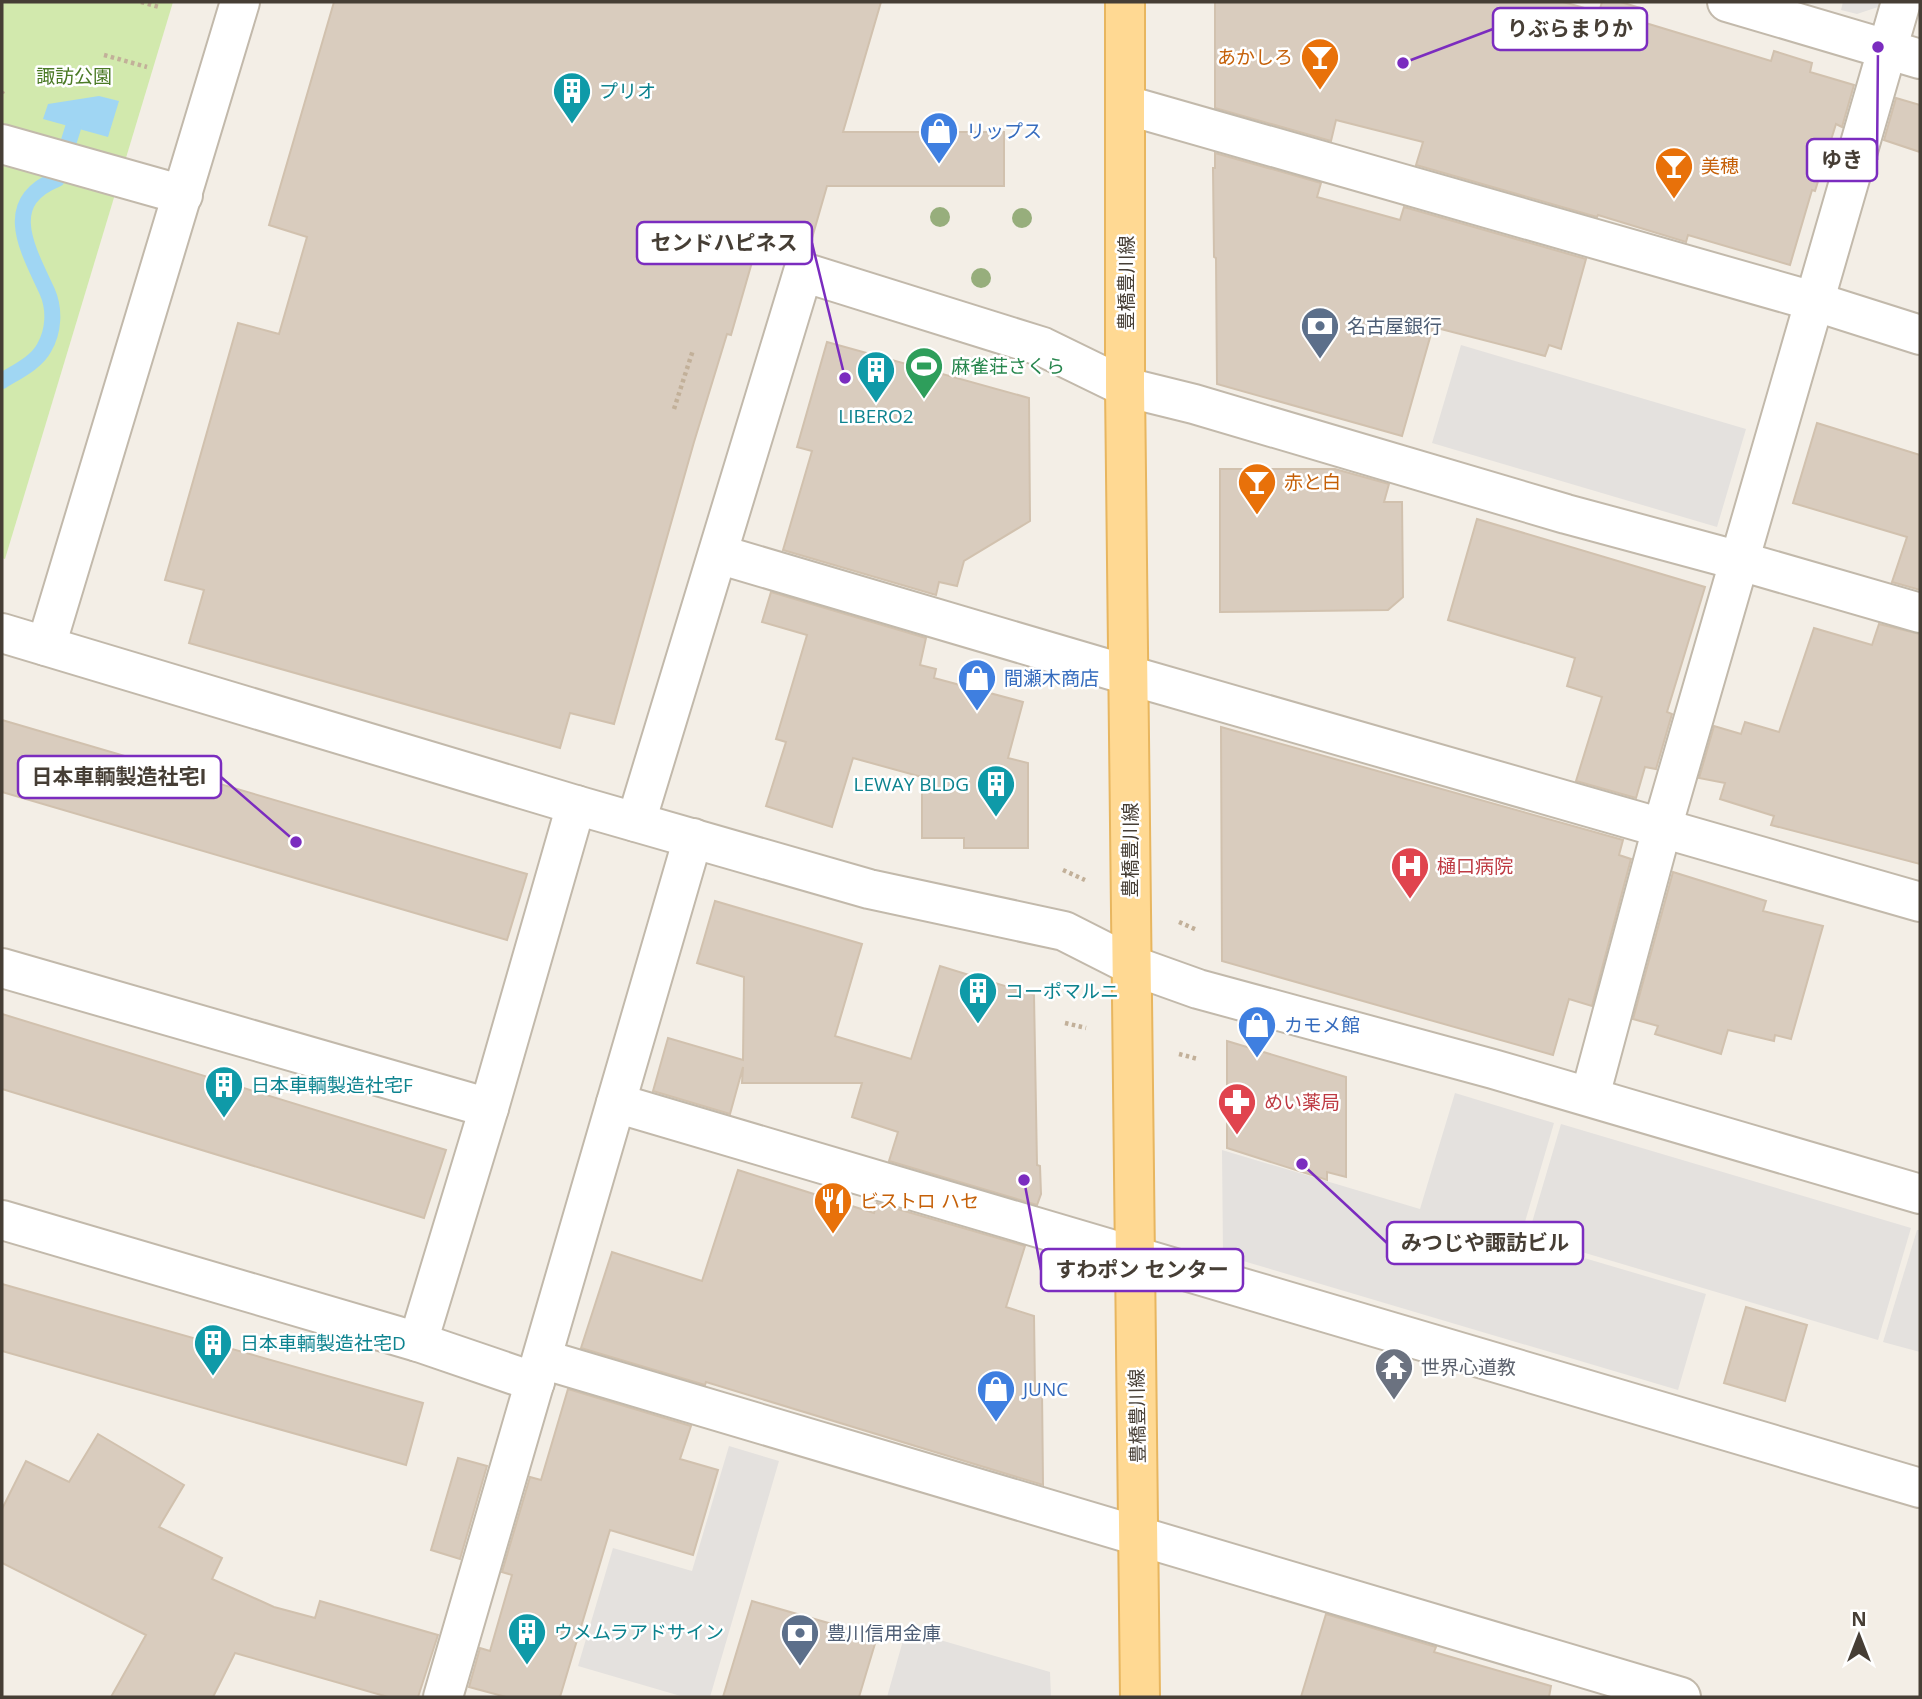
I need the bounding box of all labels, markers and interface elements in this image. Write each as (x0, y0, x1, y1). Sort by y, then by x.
callout: りぶらまりか (1493, 8, 1647, 50)
text: りぶらまりか (1507, 14, 1633, 42)
bar icon: あかしろ (1299, 36, 1341, 91)
place label: あかしろ (1217, 44, 1293, 70)
park label: 諏訪公園 (36, 63, 112, 89)
building icon: プリオ (551, 70, 593, 125)
place label: プリオ (599, 78, 656, 104)
shop icon: リップス (918, 110, 960, 165)
place label: リップス (966, 118, 1042, 144)
callout: ゆき (1807, 139, 1877, 181)
bar icon: 美穂 (1653, 145, 1695, 200)
text: ゆき (1821, 145, 1863, 173)
place label: 美穂 (1701, 153, 1739, 179)
callout: センドハピネス (637, 222, 812, 264)
text: センドハピネス (651, 228, 798, 256)
street label: 豊橋豊川線 (1113, 235, 1139, 331)
bank icon: 名古屋銀行 (1299, 305, 1341, 360)
place label: 名古屋銀行 (1347, 313, 1442, 339)
sports icon: 麻雀荘さくら (903, 345, 945, 400)
building icon: LIBERO2 (855, 349, 897, 404)
place label: 麻雀荘さくら (951, 353, 1065, 379)
place label: LIBERO2 (838, 403, 914, 429)
bar icon: 赤と白 (1236, 461, 1278, 516)
place label: 赤と白 (1284, 469, 1341, 495)
shop icon: 間瀬木商店 (956, 657, 998, 712)
place label: 間瀬木商店 (1004, 665, 1099, 691)
callout: 日本車輌製造社宅I (18, 756, 221, 798)
text: 日本車輌製造社宅I (32, 762, 206, 790)
building icon: LEWAY BLDG (975, 763, 1017, 818)
place label: LEWAY BLDG (854, 771, 969, 797)
street label: 豊橋豊川線 (1117, 802, 1143, 898)
hospital icon: 樋口病院 (1389, 845, 1431, 900)
place label: 樋口病院 (1437, 853, 1513, 879)
building icon: コーポマルニ (957, 970, 999, 1025)
place label: コーポマルニ (1005, 978, 1119, 1004)
shop icon: カモメ館 (1236, 1004, 1278, 1059)
place label: カモメ館 (1284, 1012, 1360, 1038)
building icon: 日本車輌製造社宅F (203, 1064, 245, 1119)
place label: 日本車輌製造社宅F (251, 1072, 413, 1098)
pharmacy icon: めい薬局 (1216, 1081, 1258, 1136)
place label: めい薬局 (1264, 1089, 1340, 1115)
restaurant icon: ビストロ ハセ (812, 1180, 854, 1235)
place label: ビストロ ハセ (860, 1188, 979, 1214)
callout: みつじや諏訪ビル (1387, 1222, 1583, 1264)
text: みつじや諏訪ビル (1401, 1228, 1569, 1256)
callout: すわポン センター (1041, 1249, 1243, 1291)
text: すわポン センター (1055, 1255, 1229, 1283)
building icon: 日本車輌製造社宅D (192, 1322, 234, 1377)
place label: 日本車輌製造社宅D (240, 1330, 406, 1356)
temple icon: 世界心道教 (1373, 1346, 1415, 1401)
place label: 世界心道教 (1421, 1354, 1516, 1380)
shop icon: JUNC (975, 1368, 1017, 1423)
street label: 豊橋豊川線 (1123, 1368, 1151, 1464)
place label: JUNC (1021, 1376, 1068, 1402)
north arrow (1824, 1601, 1894, 1671)
text: N (1851, 1606, 1867, 1632)
building icon: ウメムラアドサイン (506, 1611, 548, 1666)
bank icon: 豊川信用金庫 (779, 1612, 821, 1667)
place label: ウメムラアドサイン (554, 1619, 724, 1645)
place label: 豊川信用金庫 (827, 1620, 941, 1646)

